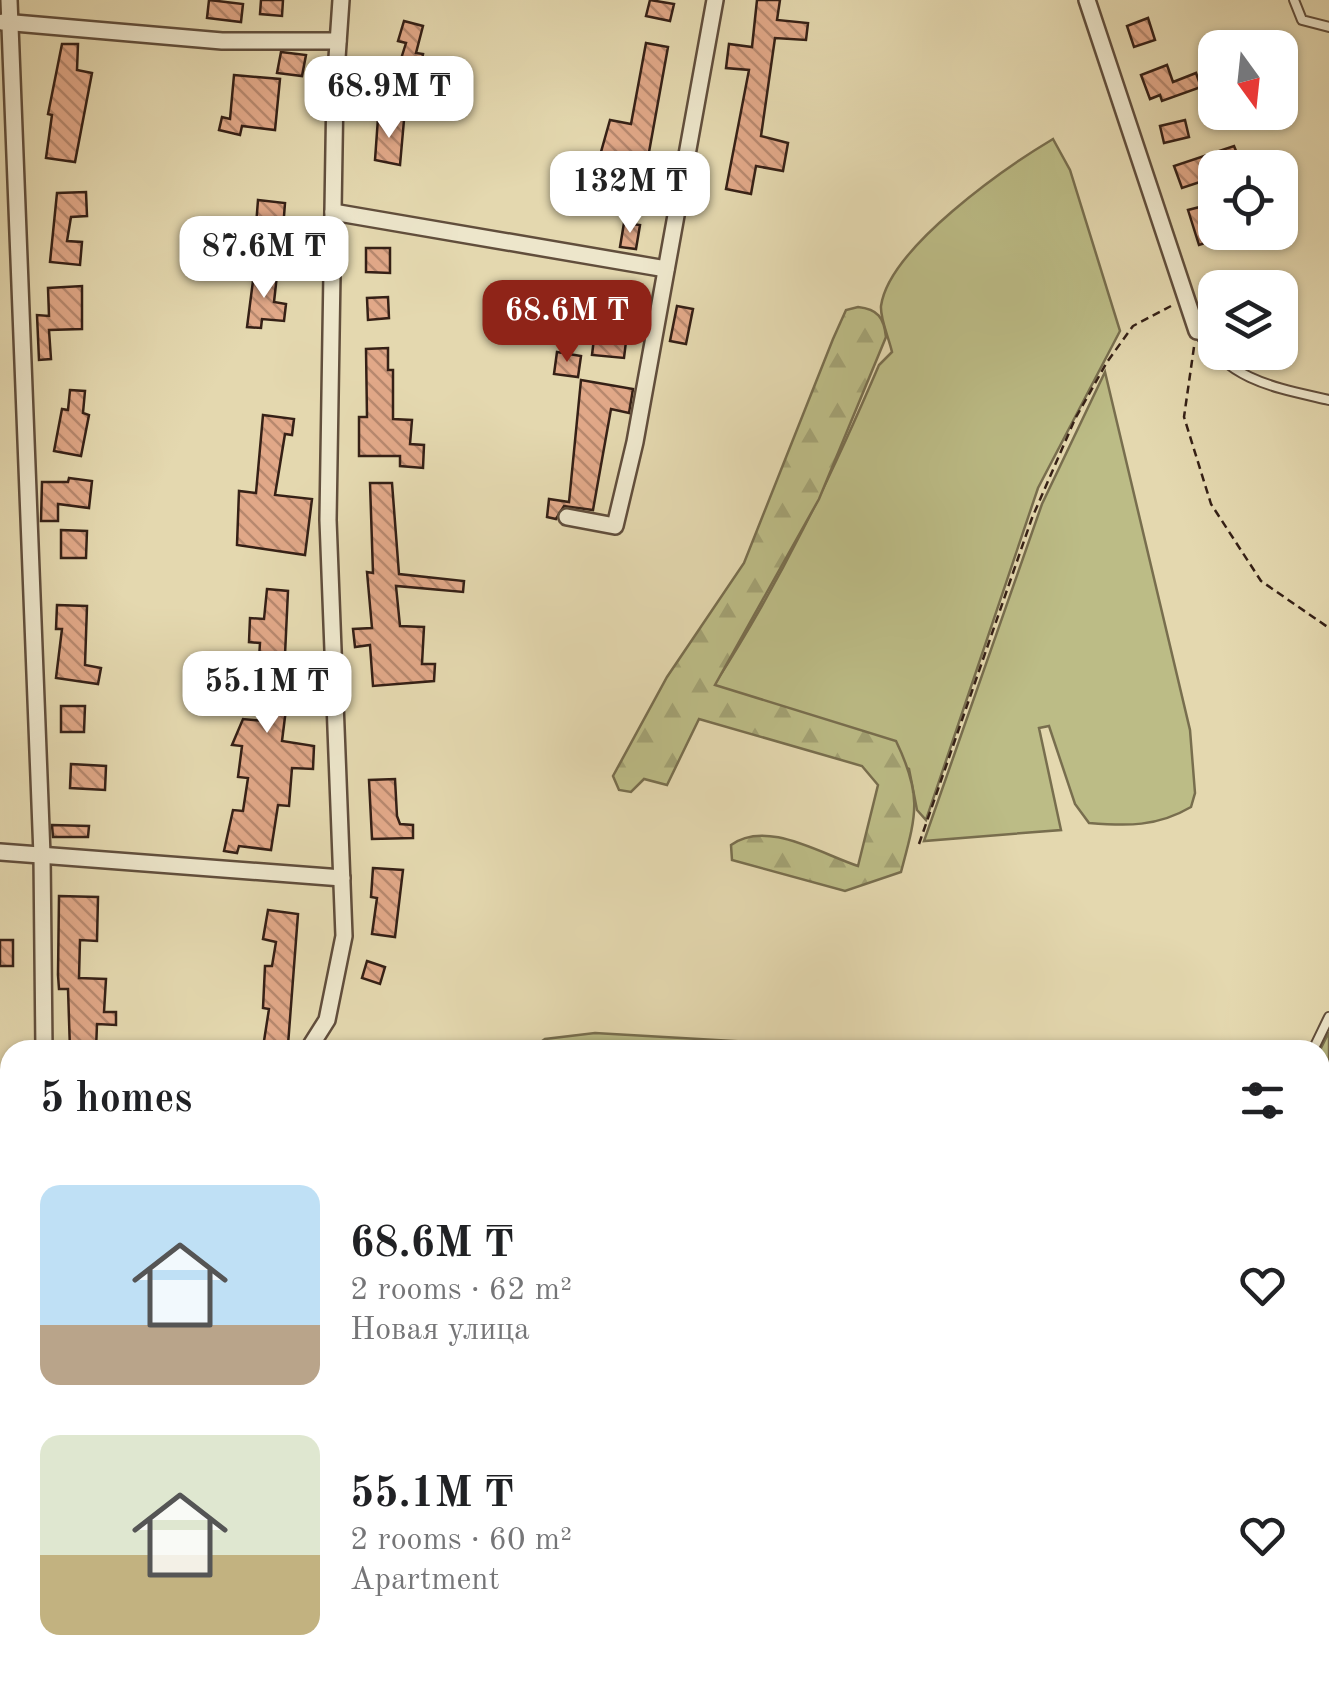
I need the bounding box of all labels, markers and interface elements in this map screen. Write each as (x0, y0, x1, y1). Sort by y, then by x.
north arrow (1198, 30, 1298, 130)
map controls (1198, 30, 1298, 370)
pin: 68.9M ₸ (297, 56, 481, 141)
text: 68.9M ₸ (327, 72, 452, 104)
button: locate (1198, 150, 1298, 250)
pin: 132M ₸ (549, 151, 711, 236)
text: 132M ₸ (572, 167, 688, 199)
pin: 87.6M ₸ (172, 216, 356, 301)
text: 87.6M ₸ (202, 232, 327, 264)
button: layers (1198, 270, 1298, 370)
pin: 68.6M ₸ (475, 280, 659, 365)
text: 68.6M ₸ (505, 296, 630, 328)
pin: 55.1M ₸ (175, 651, 359, 736)
text: 55.1M ₸ (205, 667, 330, 699)
icon: filters (1235, 1073, 1290, 1128)
text: 5 homes (40, 1079, 192, 1121)
text: 68.6M ₸ (350, 1224, 514, 1266)
icon: home (120, 1225, 240, 1345)
icon: heart (1235, 1258, 1290, 1313)
text: 2 rooms · 62 m² (350, 1275, 572, 1307)
text: Новая улица (350, 1315, 530, 1347)
text: 55.1M ₸ (350, 1474, 514, 1516)
icon: home (120, 1475, 240, 1595)
icon: heart (1235, 1508, 1290, 1563)
text: 2 rooms · 60 m² (350, 1525, 572, 1557)
text: Apartment (350, 1565, 500, 1597)

